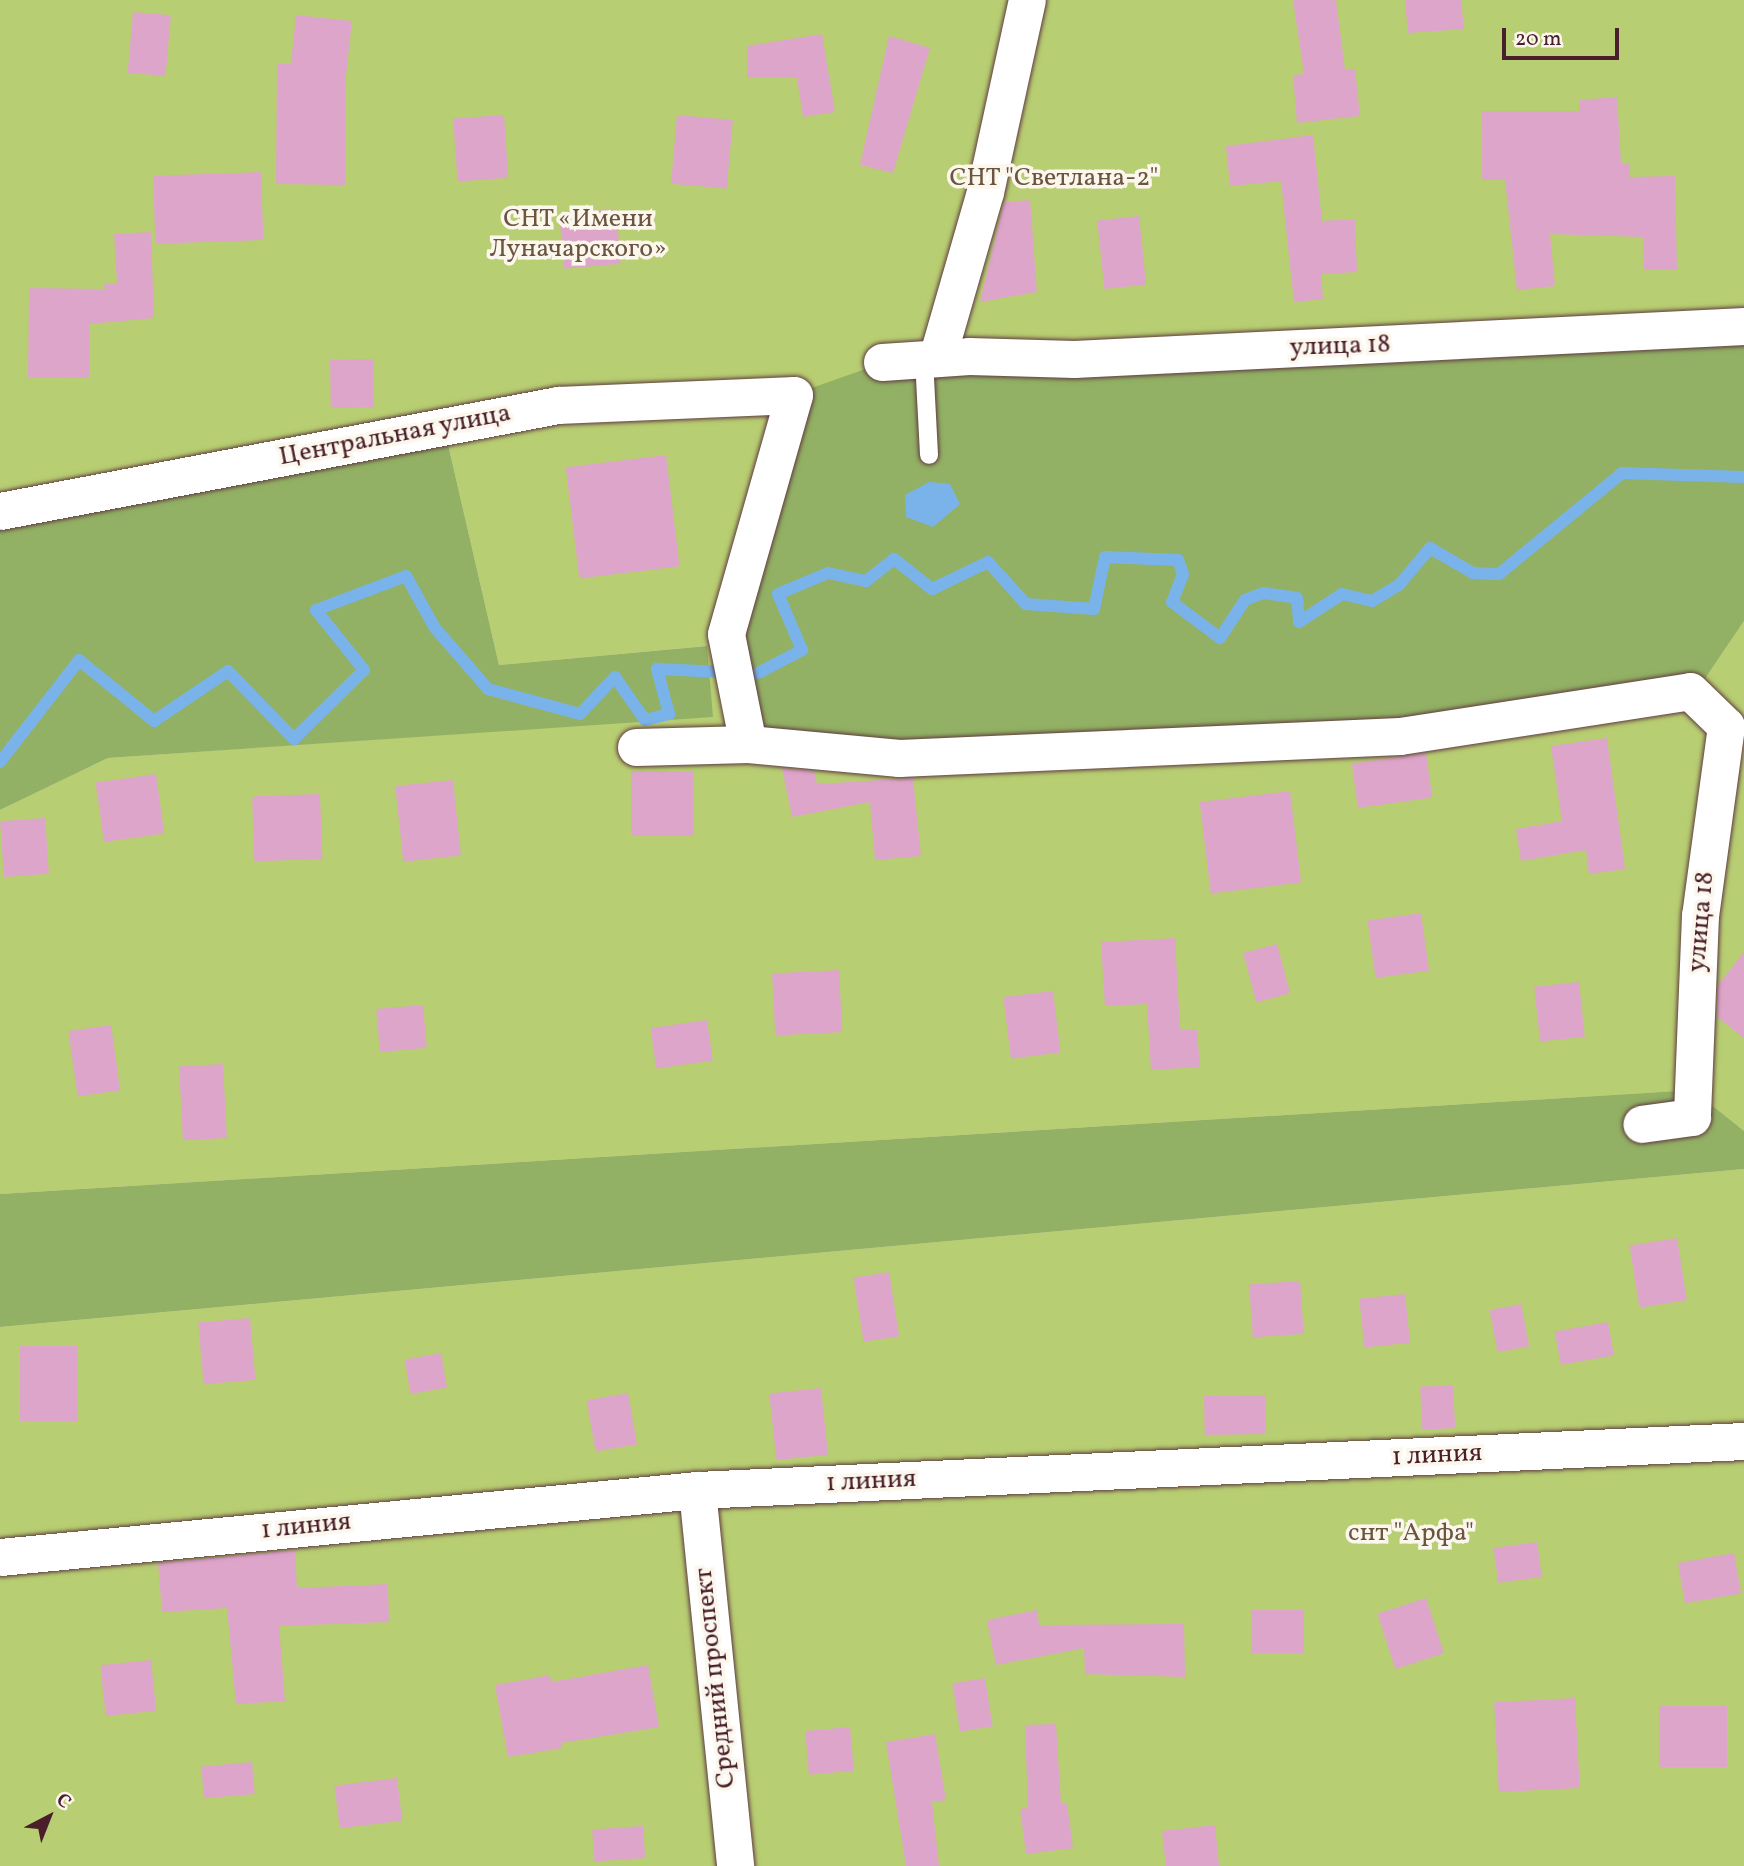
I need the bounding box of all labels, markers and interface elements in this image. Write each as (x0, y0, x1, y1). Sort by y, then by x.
scale bar (1506, 14, 1623, 58)
text: 20 m (1515, 25, 1561, 54)
park label: СНТ "Светлана-2" (949, 163, 1159, 195)
park label: СНТ «Имени Луначарского» (490, 204, 666, 266)
street label: улица 18 (1289, 330, 1391, 364)
street label: Центральная улица (276, 398, 514, 474)
street label: улица 18 (1682, 870, 1722, 974)
street label: 1 линия (1391, 1438, 1483, 1474)
street label: 1 линия (825, 1464, 917, 1500)
street label: 1 линия (259, 1507, 353, 1547)
park label: снт "Арфа" (1348, 1518, 1474, 1550)
street label: Средний проспект (689, 1566, 743, 1790)
north arrow (14, 1782, 84, 1852)
text: С (50, 1788, 76, 1815)

